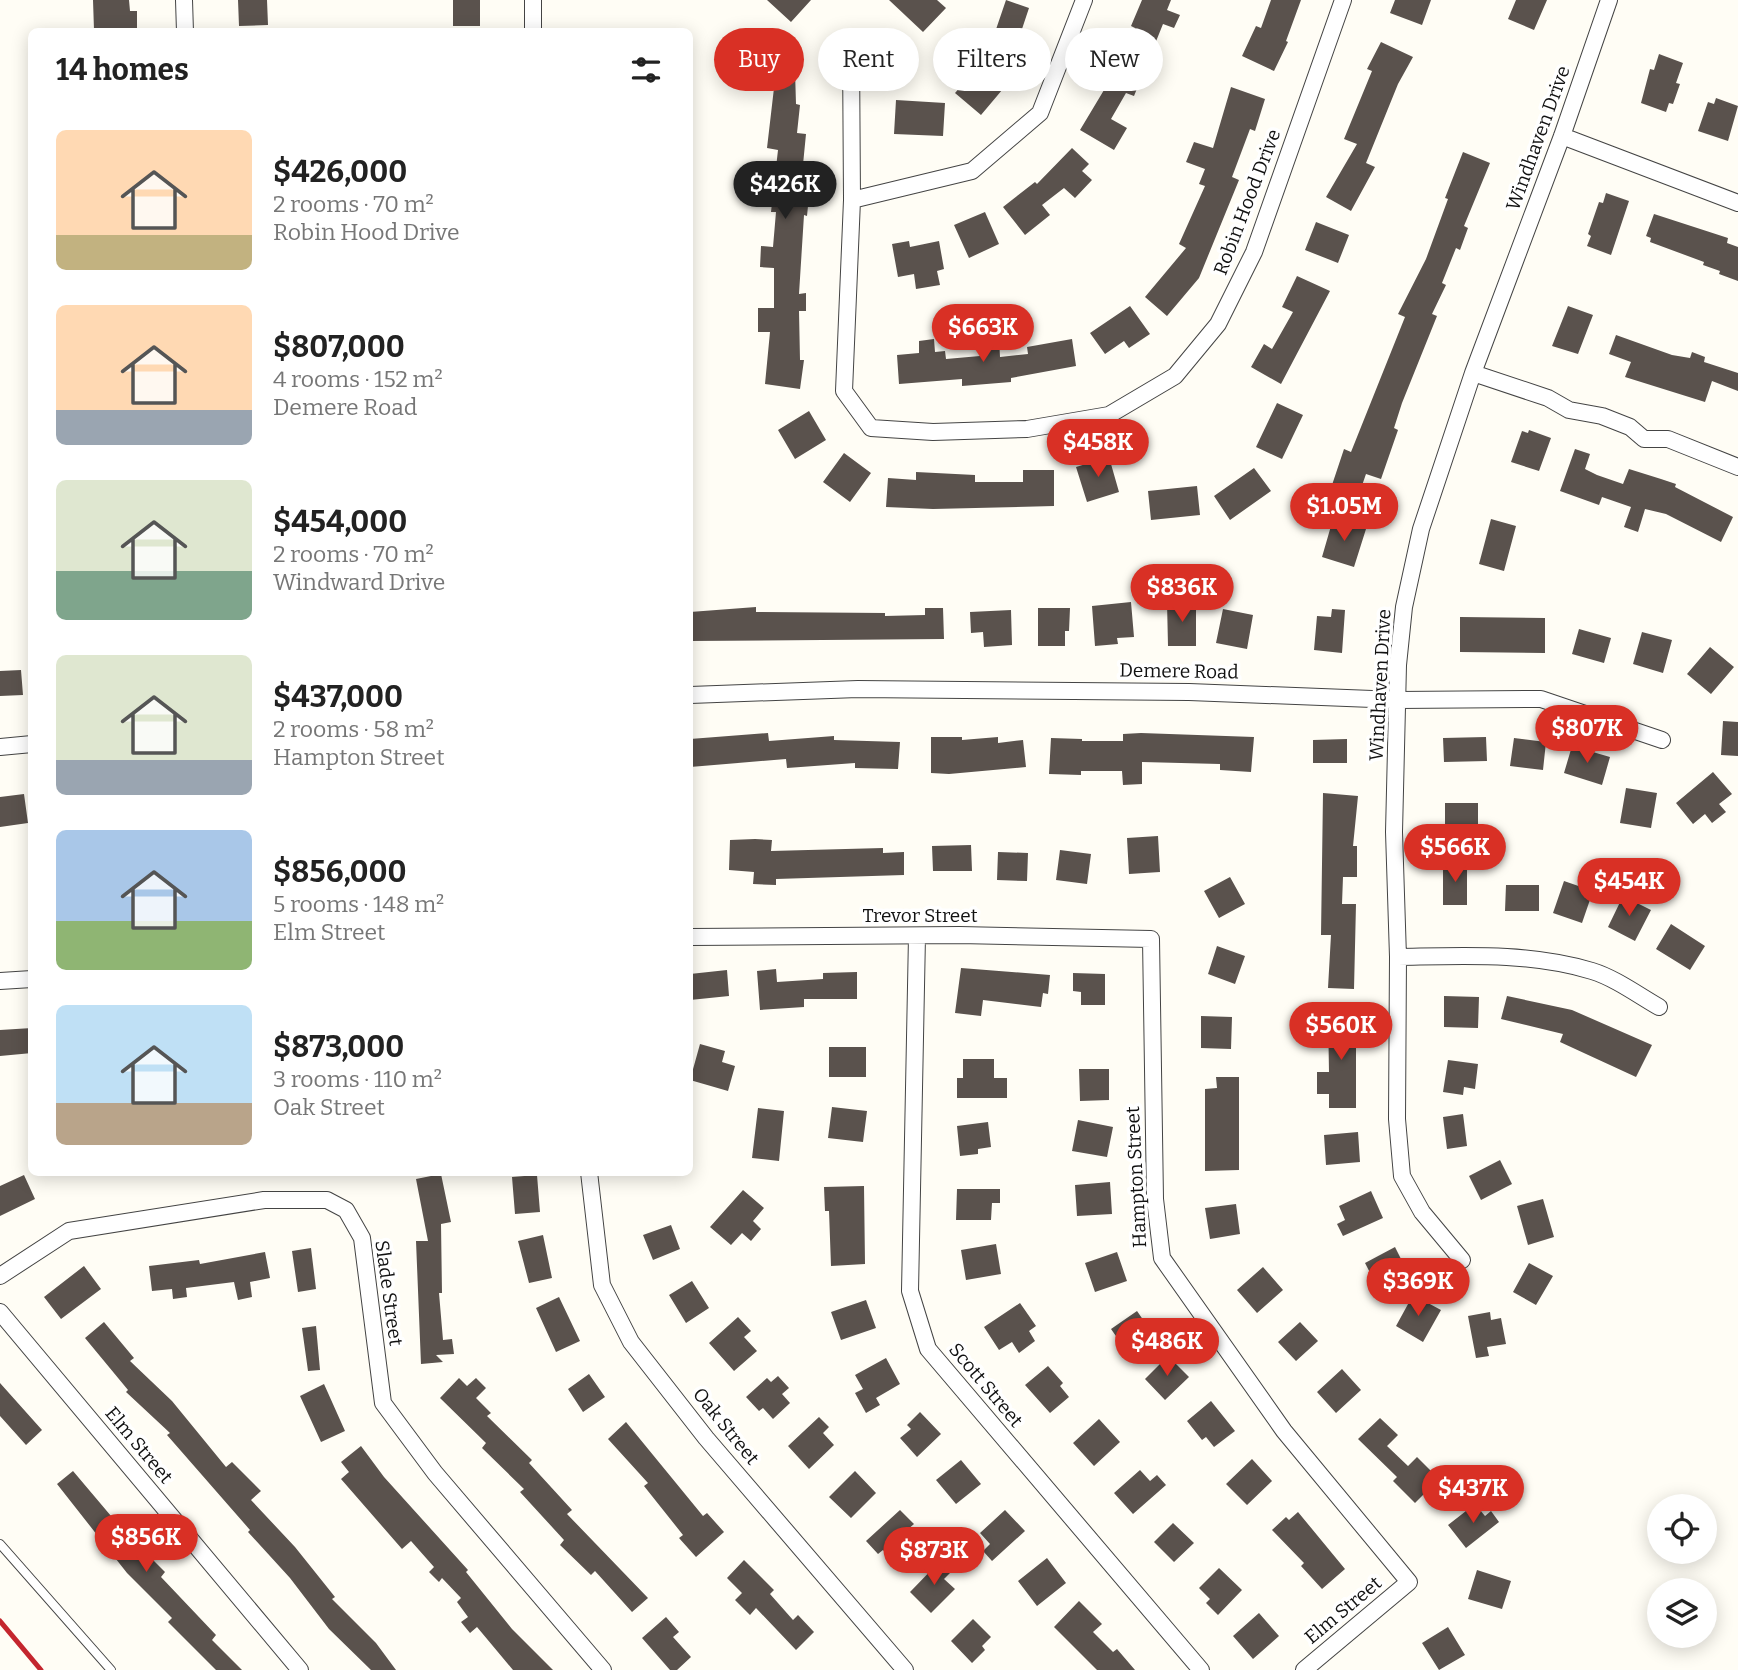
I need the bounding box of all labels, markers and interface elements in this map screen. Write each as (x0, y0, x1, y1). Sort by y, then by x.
chip: Buy (714, 28, 804, 91)
chip: Rent (818, 28, 919, 91)
chip: Filters (933, 28, 1051, 91)
chip: New (1065, 28, 1163, 91)
icon: filters (627, 51, 665, 89)
text: 14 homes (56, 52, 189, 88)
street label: Windhaven Drive (1501, 63, 1575, 213)
street label: Robin Hood Drive (1209, 126, 1285, 278)
text: $426,000 (273, 154, 407, 190)
icon: home (112, 158, 196, 242)
pin: $426K (736, 162, 834, 221)
text: $426K (749, 170, 821, 198)
text: 2 rooms · 70 m² (273, 190, 434, 218)
text: Robin Hood Drive (273, 218, 460, 246)
pin: $663K (934, 304, 1032, 364)
text: $663K (948, 313, 1018, 341)
text: $807,000 (273, 329, 405, 365)
icon: home (112, 333, 196, 417)
text: 4 rooms · 152 m² (273, 365, 443, 393)
text: Demere Road (273, 393, 417, 421)
pin: $458K (1049, 420, 1147, 479)
text: $458K (1063, 428, 1133, 456)
pin: $1.05M (1287, 484, 1401, 543)
text: $1.05M (1306, 492, 1382, 520)
text: $454,000 (273, 504, 407, 540)
icon: home (112, 508, 196, 592)
text: 2 rooms · 70 m² (273, 540, 434, 568)
pin: $836K (1133, 564, 1231, 624)
text: Windward Drive (273, 568, 445, 596)
text: $836K (1147, 573, 1217, 601)
street label: Windhaven Drive (1365, 609, 1395, 761)
street label: Demere Road (1119, 658, 1239, 684)
text: $437,000 (273, 679, 403, 715)
icon: home (112, 683, 196, 767)
pin: $807K (1538, 706, 1636, 765)
text: $807K (1551, 714, 1623, 742)
text: 2 rooms · 58 m² (273, 715, 434, 743)
text: Hampton Street (273, 743, 445, 771)
pin: $566K (1406, 824, 1504, 884)
text: $566K (1420, 833, 1490, 861)
text: $856,000 (273, 854, 407, 890)
icon: home (112, 858, 196, 942)
pin: $454K (1580, 858, 1678, 918)
text: $454K (1593, 867, 1665, 895)
text: 5 rooms · 148 m² (273, 890, 444, 918)
street label: Trevor Street (862, 904, 978, 927)
text: Elm Street (273, 918, 385, 946)
pin: $560K (1292, 1002, 1390, 1062)
text: $560K (1305, 1011, 1377, 1039)
text: $873,000 (273, 1029, 404, 1065)
icon: home (112, 1033, 196, 1117)
text: 3 rooms · 110 m² (273, 1065, 442, 1093)
text: Oak Street (273, 1093, 385, 1121)
street label: Hampton Street (1121, 1106, 1151, 1248)
street label: Slade Street (370, 1239, 408, 1347)
pin: $369K (1369, 1258, 1467, 1318)
text: $369K (1383, 1267, 1453, 1295)
pin: $486K (1118, 1318, 1216, 1378)
text: $486K (1131, 1327, 1203, 1355)
street label: Scott Street (944, 1338, 1028, 1432)
street label: Oak Street (688, 1383, 764, 1469)
street label: Elm Street (100, 1402, 178, 1488)
pin: $437K (1424, 1466, 1522, 1525)
text: $437K (1438, 1474, 1508, 1502)
map controls (1647, 1494, 1717, 1648)
button: locate (1647, 1494, 1717, 1564)
pin: $856K (97, 1514, 195, 1574)
text: $856K (111, 1523, 181, 1551)
pin: $873K (885, 1528, 983, 1587)
text: $873K (899, 1536, 969, 1564)
street label: Elm Street (1300, 1571, 1386, 1649)
button: layers (1647, 1578, 1717, 1648)

